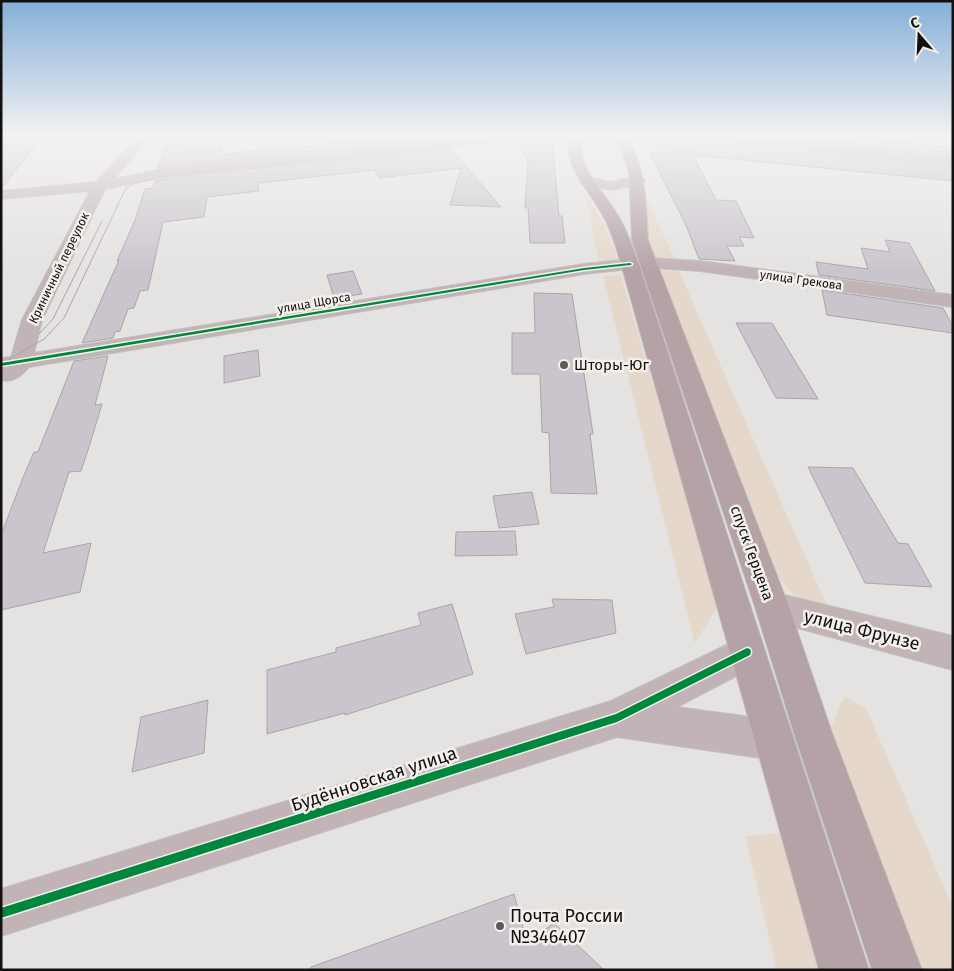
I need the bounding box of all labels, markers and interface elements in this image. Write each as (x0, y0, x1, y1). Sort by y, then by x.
north arrow (894, 10, 944, 60)
text: С (908, 14, 922, 33)
street label: Криничный переулок (26, 210, 92, 326)
street label: улица Грекова (759, 267, 843, 293)
street label: улица Щорса (276, 290, 352, 316)
place label: Шторы-Юг (574, 356, 649, 374)
marker: Шторы-Юг (558, 359, 570, 371)
street label: спуск Герцена (727, 503, 777, 603)
street label: улица Фрунзе (802, 605, 922, 655)
street label: Будённовская улица (288, 742, 460, 816)
place label: Почта России №346407 (510, 905, 623, 948)
marker: Почта России №346407 (494, 920, 506, 932)

